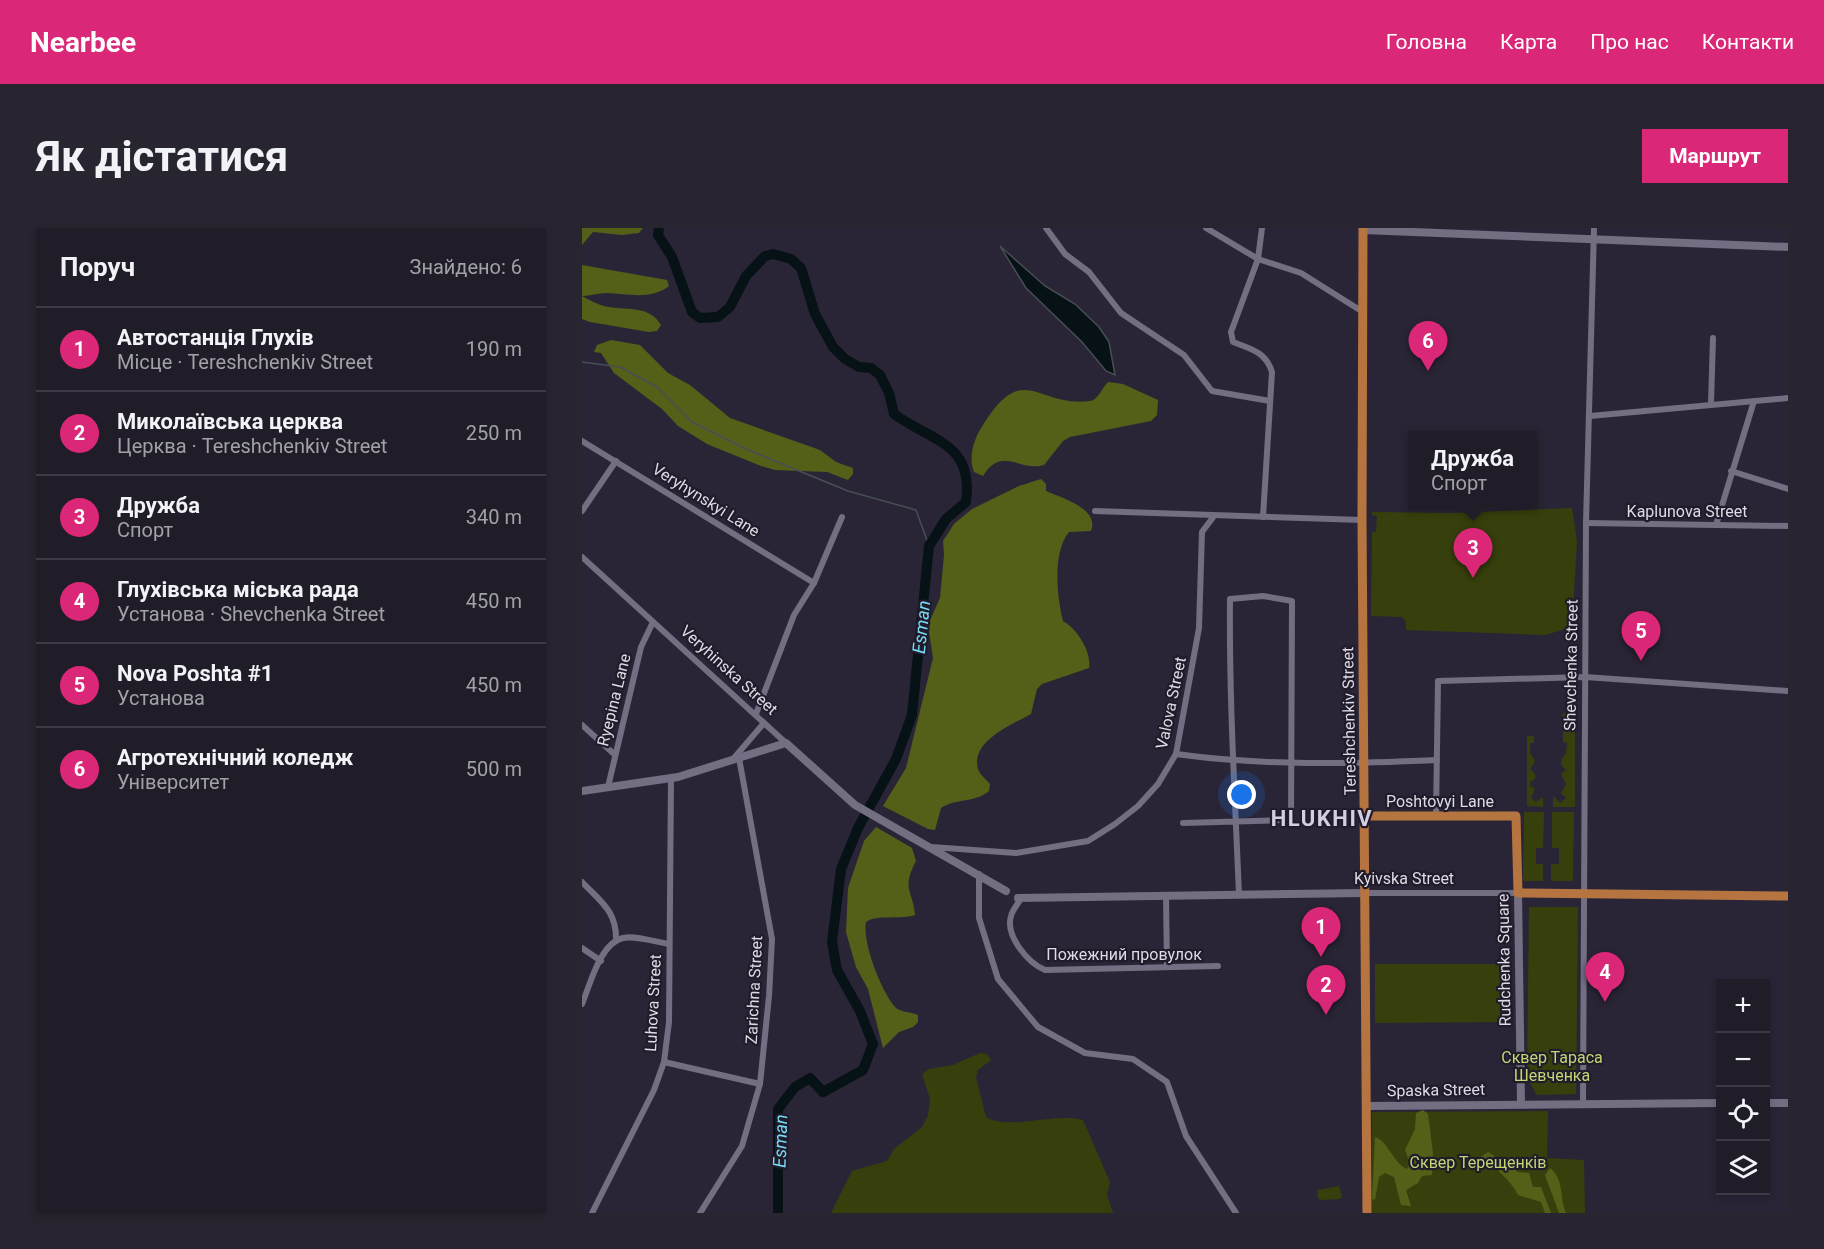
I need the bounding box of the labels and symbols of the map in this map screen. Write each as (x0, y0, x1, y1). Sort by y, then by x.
pin: 6 (1408, 322, 1448, 371)
street label: Veryhynskyi Lane (649, 459, 763, 541)
street label: Kaplunova Street (1627, 502, 1747, 521)
pin: 3 (1454, 528, 1492, 578)
water label: Esman (908, 599, 934, 655)
street label: Shevchenka Street (1560, 599, 1582, 731)
pin: 5 (1622, 612, 1660, 661)
street label: Veryhinska Street (676, 621, 782, 719)
street label: Tereshchenkiv Street (1338, 647, 1360, 795)
street label: Ryepina Lane (593, 652, 635, 748)
street label: Valova Street (1152, 655, 1190, 751)
your location (1227, 780, 1256, 809)
street label: Poshtovyi Lane (1386, 792, 1494, 811)
district label: HLUKHIV (1271, 806, 1373, 831)
street label: Kyivska Street (1354, 869, 1454, 888)
street label: Rudchenka Square (1493, 893, 1515, 1027)
pin: 1 (1302, 908, 1340, 957)
street label: Zarichna Street (742, 935, 766, 1045)
street label: Пожежний провулок (1046, 945, 1202, 964)
pin: 4 (1586, 952, 1624, 1002)
street label: Luhova Street (641, 954, 665, 1052)
pin: 2 (1306, 966, 1346, 1015)
park label: Сквер Тараса Шевченка (1501, 1048, 1603, 1085)
street label: Spaska Street (1387, 1080, 1485, 1100)
water label: Esman (769, 1114, 791, 1168)
park label: Сквер Терещенків (1410, 1153, 1546, 1172)

